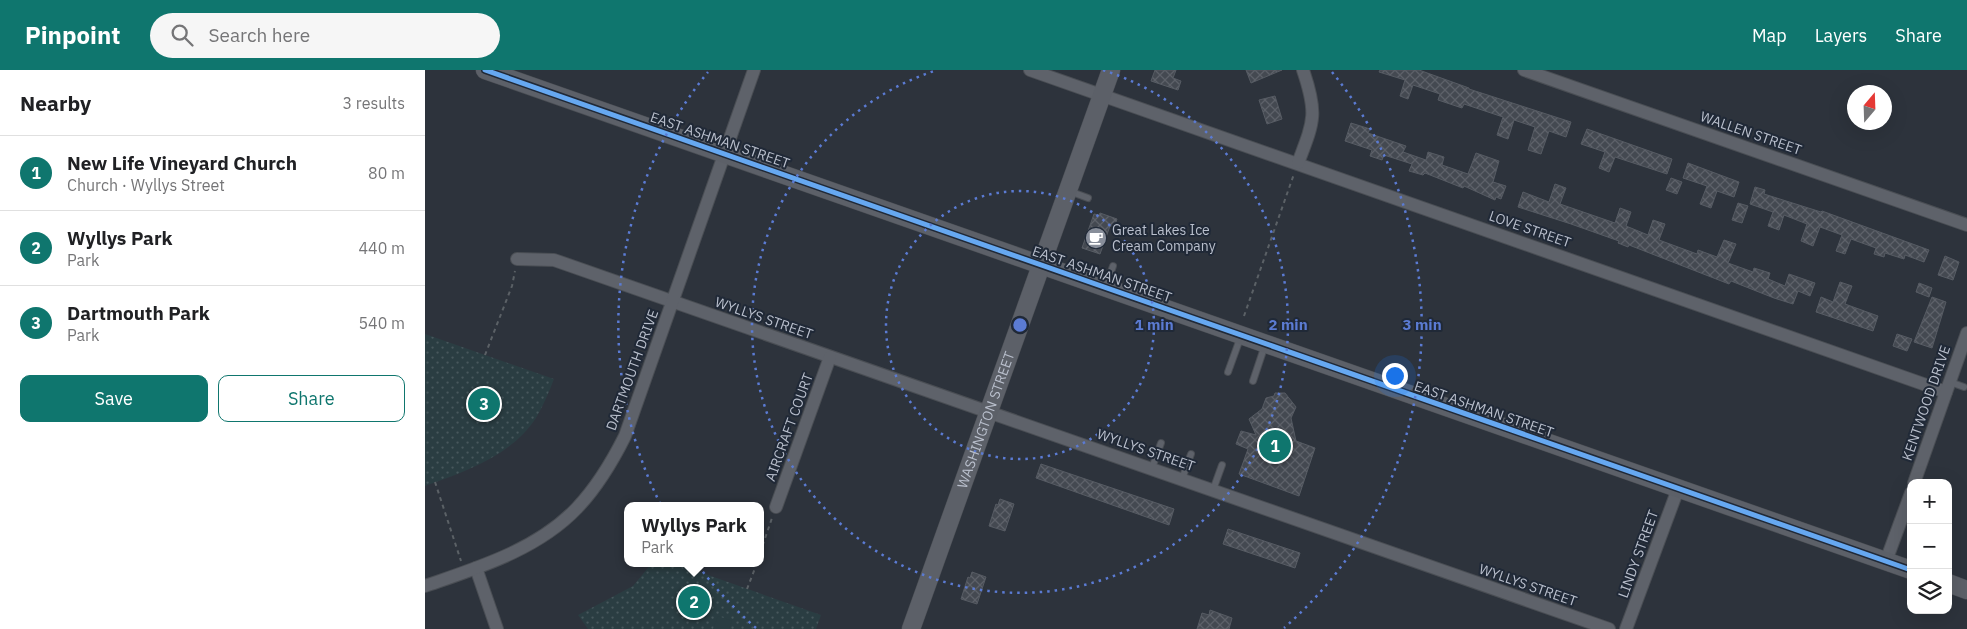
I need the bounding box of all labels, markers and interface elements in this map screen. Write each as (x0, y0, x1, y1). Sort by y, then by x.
search box (150, 13, 500, 58)
text: Pinpoint (25, 19, 120, 51)
icon: search (168, 21, 196, 49)
text: Search here (208, 23, 310, 47)
text: Map (1752, 24, 1787, 47)
text: Layers (1815, 24, 1867, 47)
text: Share (1895, 24, 1942, 47)
north arrow (1847, 85, 1892, 130)
text: Nearby (20, 89, 91, 117)
text: 3 results (342, 93, 405, 113)
street label: WALLEN STREET (1698, 107, 1804, 159)
street label: EAST ASHMAN STREET (648, 108, 792, 172)
text: New Life Vineyard Church (67, 151, 297, 175)
text: 1 (31, 163, 41, 183)
text: 80 m (368, 163, 405, 183)
text: Church · Wyllys Street (67, 175, 225, 195)
street label: LOVE STREET (1487, 207, 1573, 251)
place label: Great Lakes Ice Cream Company (1112, 221, 1216, 255)
text: Wyllys Park (67, 226, 173, 250)
cafe icon: Great Lakes Ice Cream Company (1084, 226, 1108, 250)
text: 2 (31, 238, 41, 258)
text: 440 m (358, 238, 405, 258)
street label: EAST ASHMAN STREET (1030, 242, 1174, 306)
text: Park (67, 250, 99, 270)
street label: WYLLYS STREET (713, 293, 815, 343)
text: Dartmouth Park (67, 301, 210, 325)
street label: DARTMOUTH DRIVE (602, 307, 662, 433)
text: 3 (31, 313, 41, 333)
text: 540 m (358, 313, 405, 333)
text: 1 min (1134, 315, 1174, 334)
text: 2 min (1268, 315, 1308, 334)
text: 3 min (1402, 315, 1442, 334)
centre of rings (1011, 316, 1029, 334)
text: Park (67, 325, 99, 345)
street label: KENTWOOD DRIVE (1898, 343, 1954, 463)
street label: WASHINGTON STREET (953, 349, 1019, 491)
your location (1382, 363, 1408, 389)
street label: AIRCRAFT COURT (761, 370, 817, 484)
button: Save (20, 375, 208, 422)
button: Share (218, 375, 405, 422)
street label: EAST ASHMAN STREET (1412, 377, 1556, 441)
pin: 3 (468, 385, 500, 423)
street label: WYLLYS STREET (1095, 425, 1197, 475)
pin: 1 (1259, 427, 1291, 465)
map controls (1907, 479, 1952, 614)
button: + (1907, 479, 1952, 524)
popup (624, 502, 764, 567)
street label: LINDY STREET (1614, 508, 1662, 600)
text: Wyllys Park (641, 513, 747, 537)
button: − (1907, 524, 1952, 569)
text: Park (641, 537, 674, 557)
street label: WYLLYS STREET (1477, 560, 1579, 610)
button: layers (1907, 569, 1952, 614)
pin: 2 (678, 583, 710, 621)

